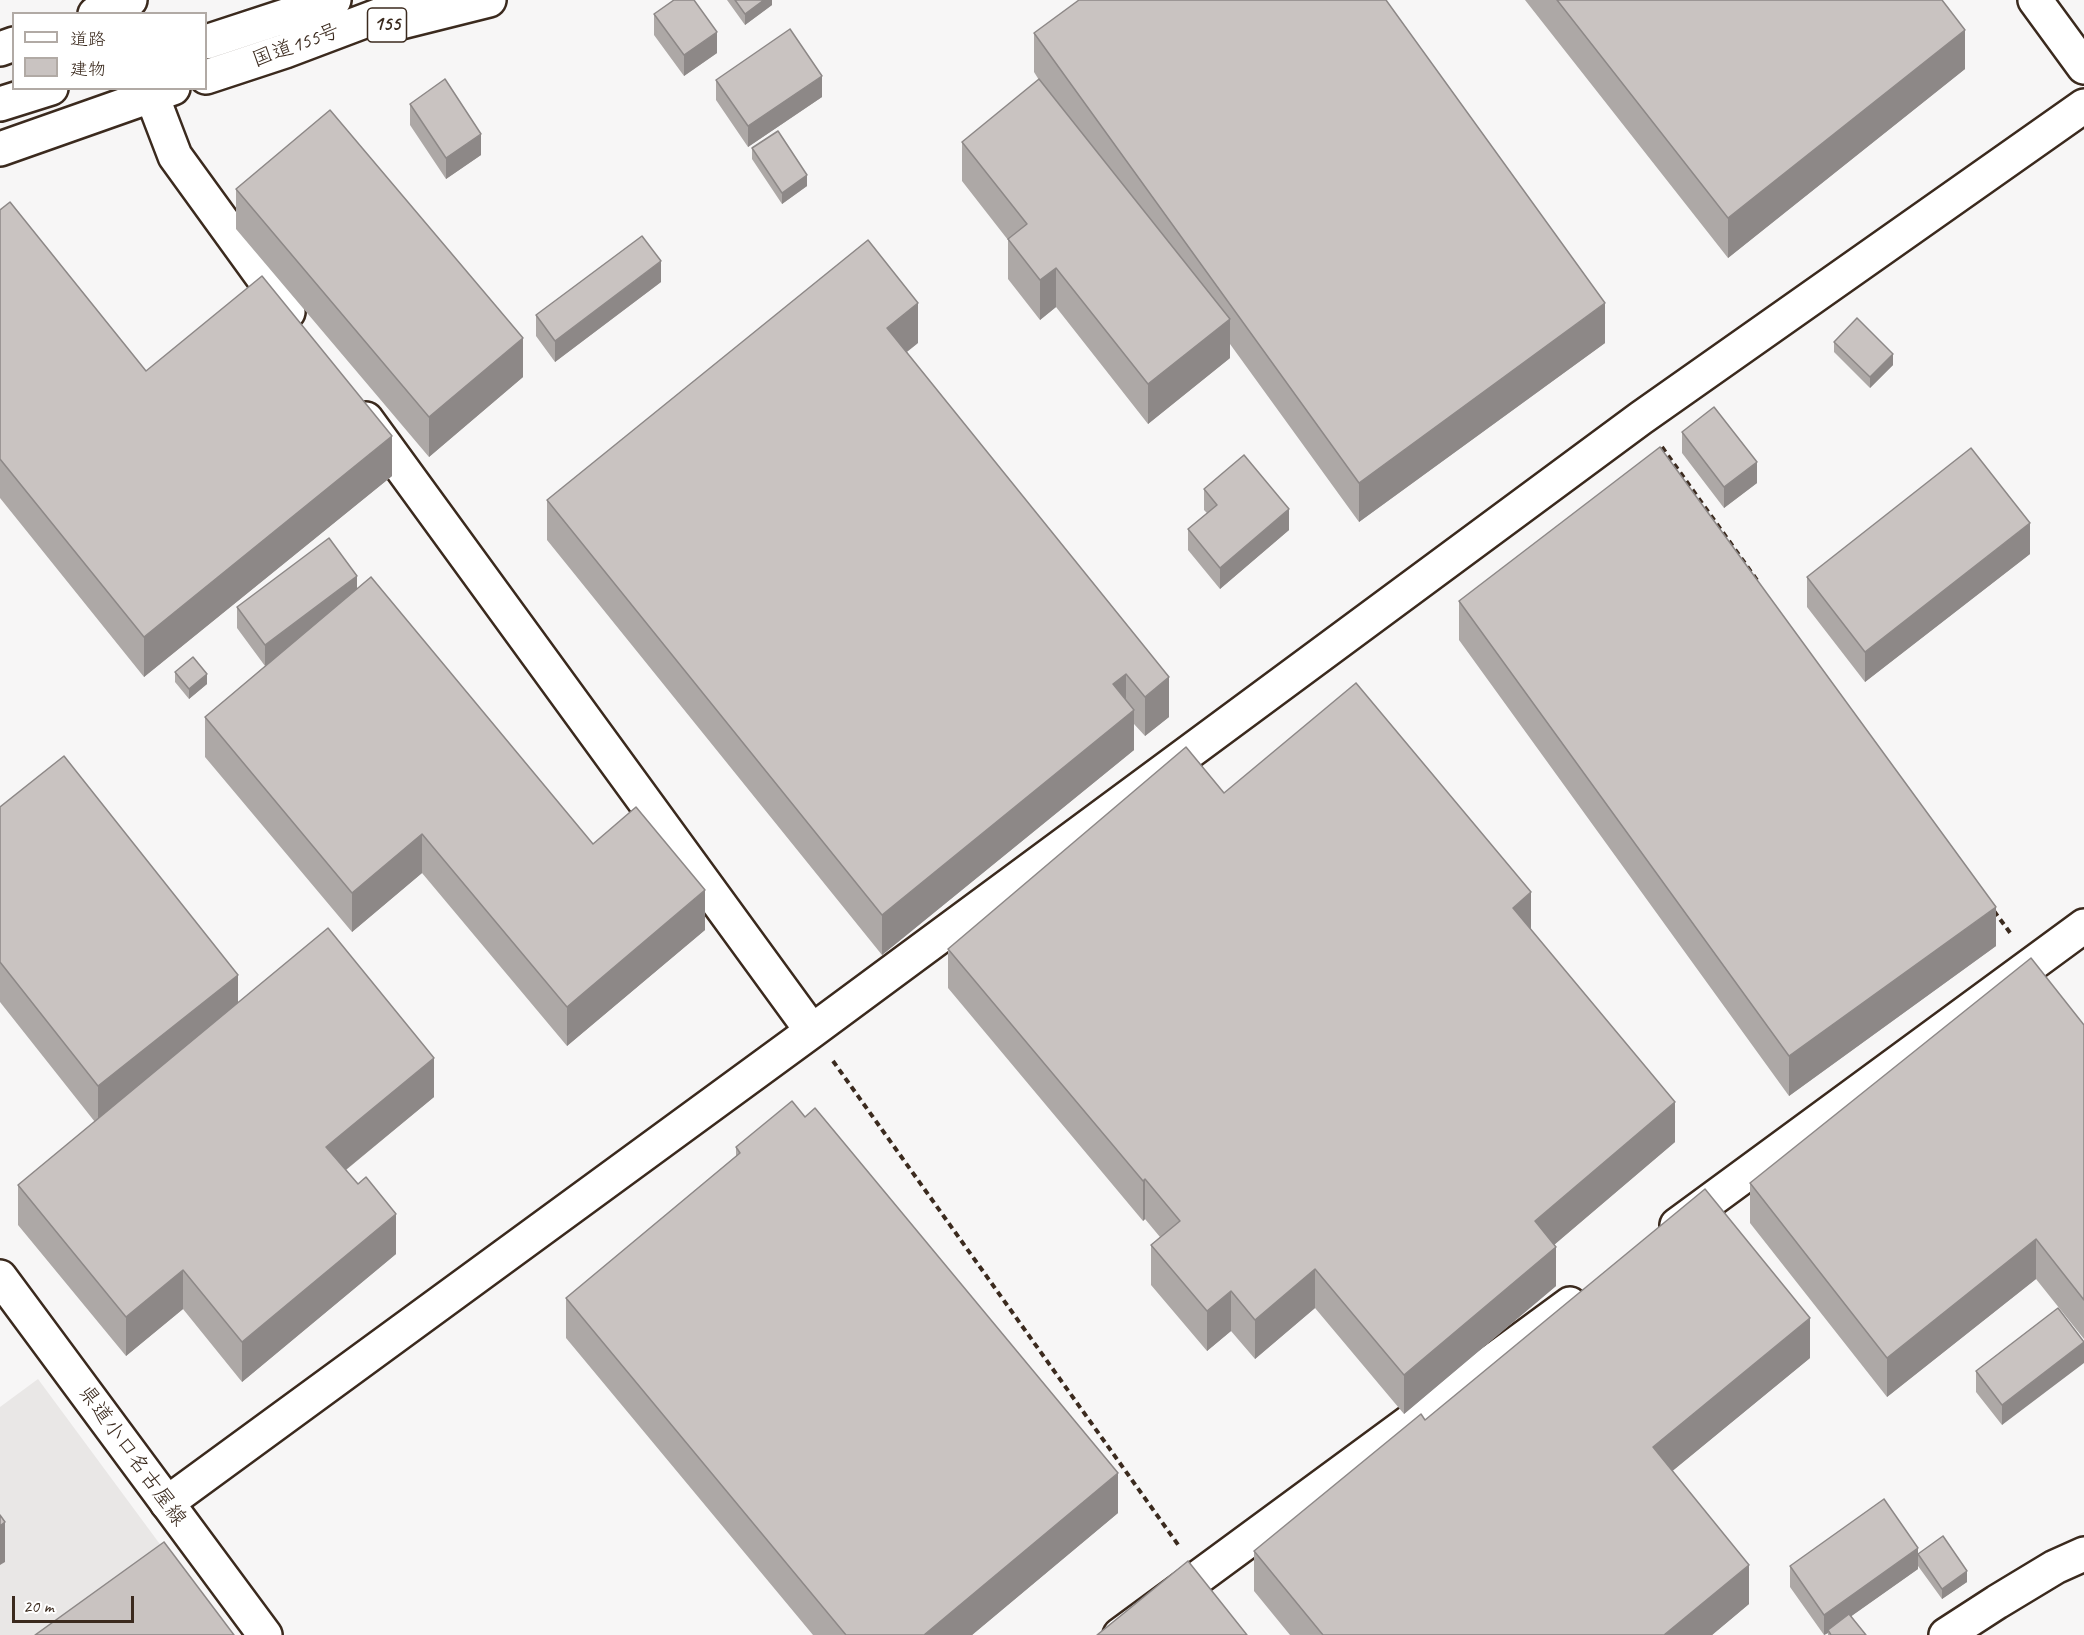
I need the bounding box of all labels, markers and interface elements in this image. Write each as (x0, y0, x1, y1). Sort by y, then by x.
road number: 155 (368, 8, 406, 42)
legend (12, 12, 207, 90)
street label: 国道155号 (249, 19, 343, 73)
text: 道路 (70, 28, 106, 50)
text: 建物 (70, 58, 106, 80)
street label: 県道小口名古屋線 (72, 1381, 192, 1531)
scale bar (15, 1584, 136, 1622)
text: 20 m (23, 1595, 54, 1617)

